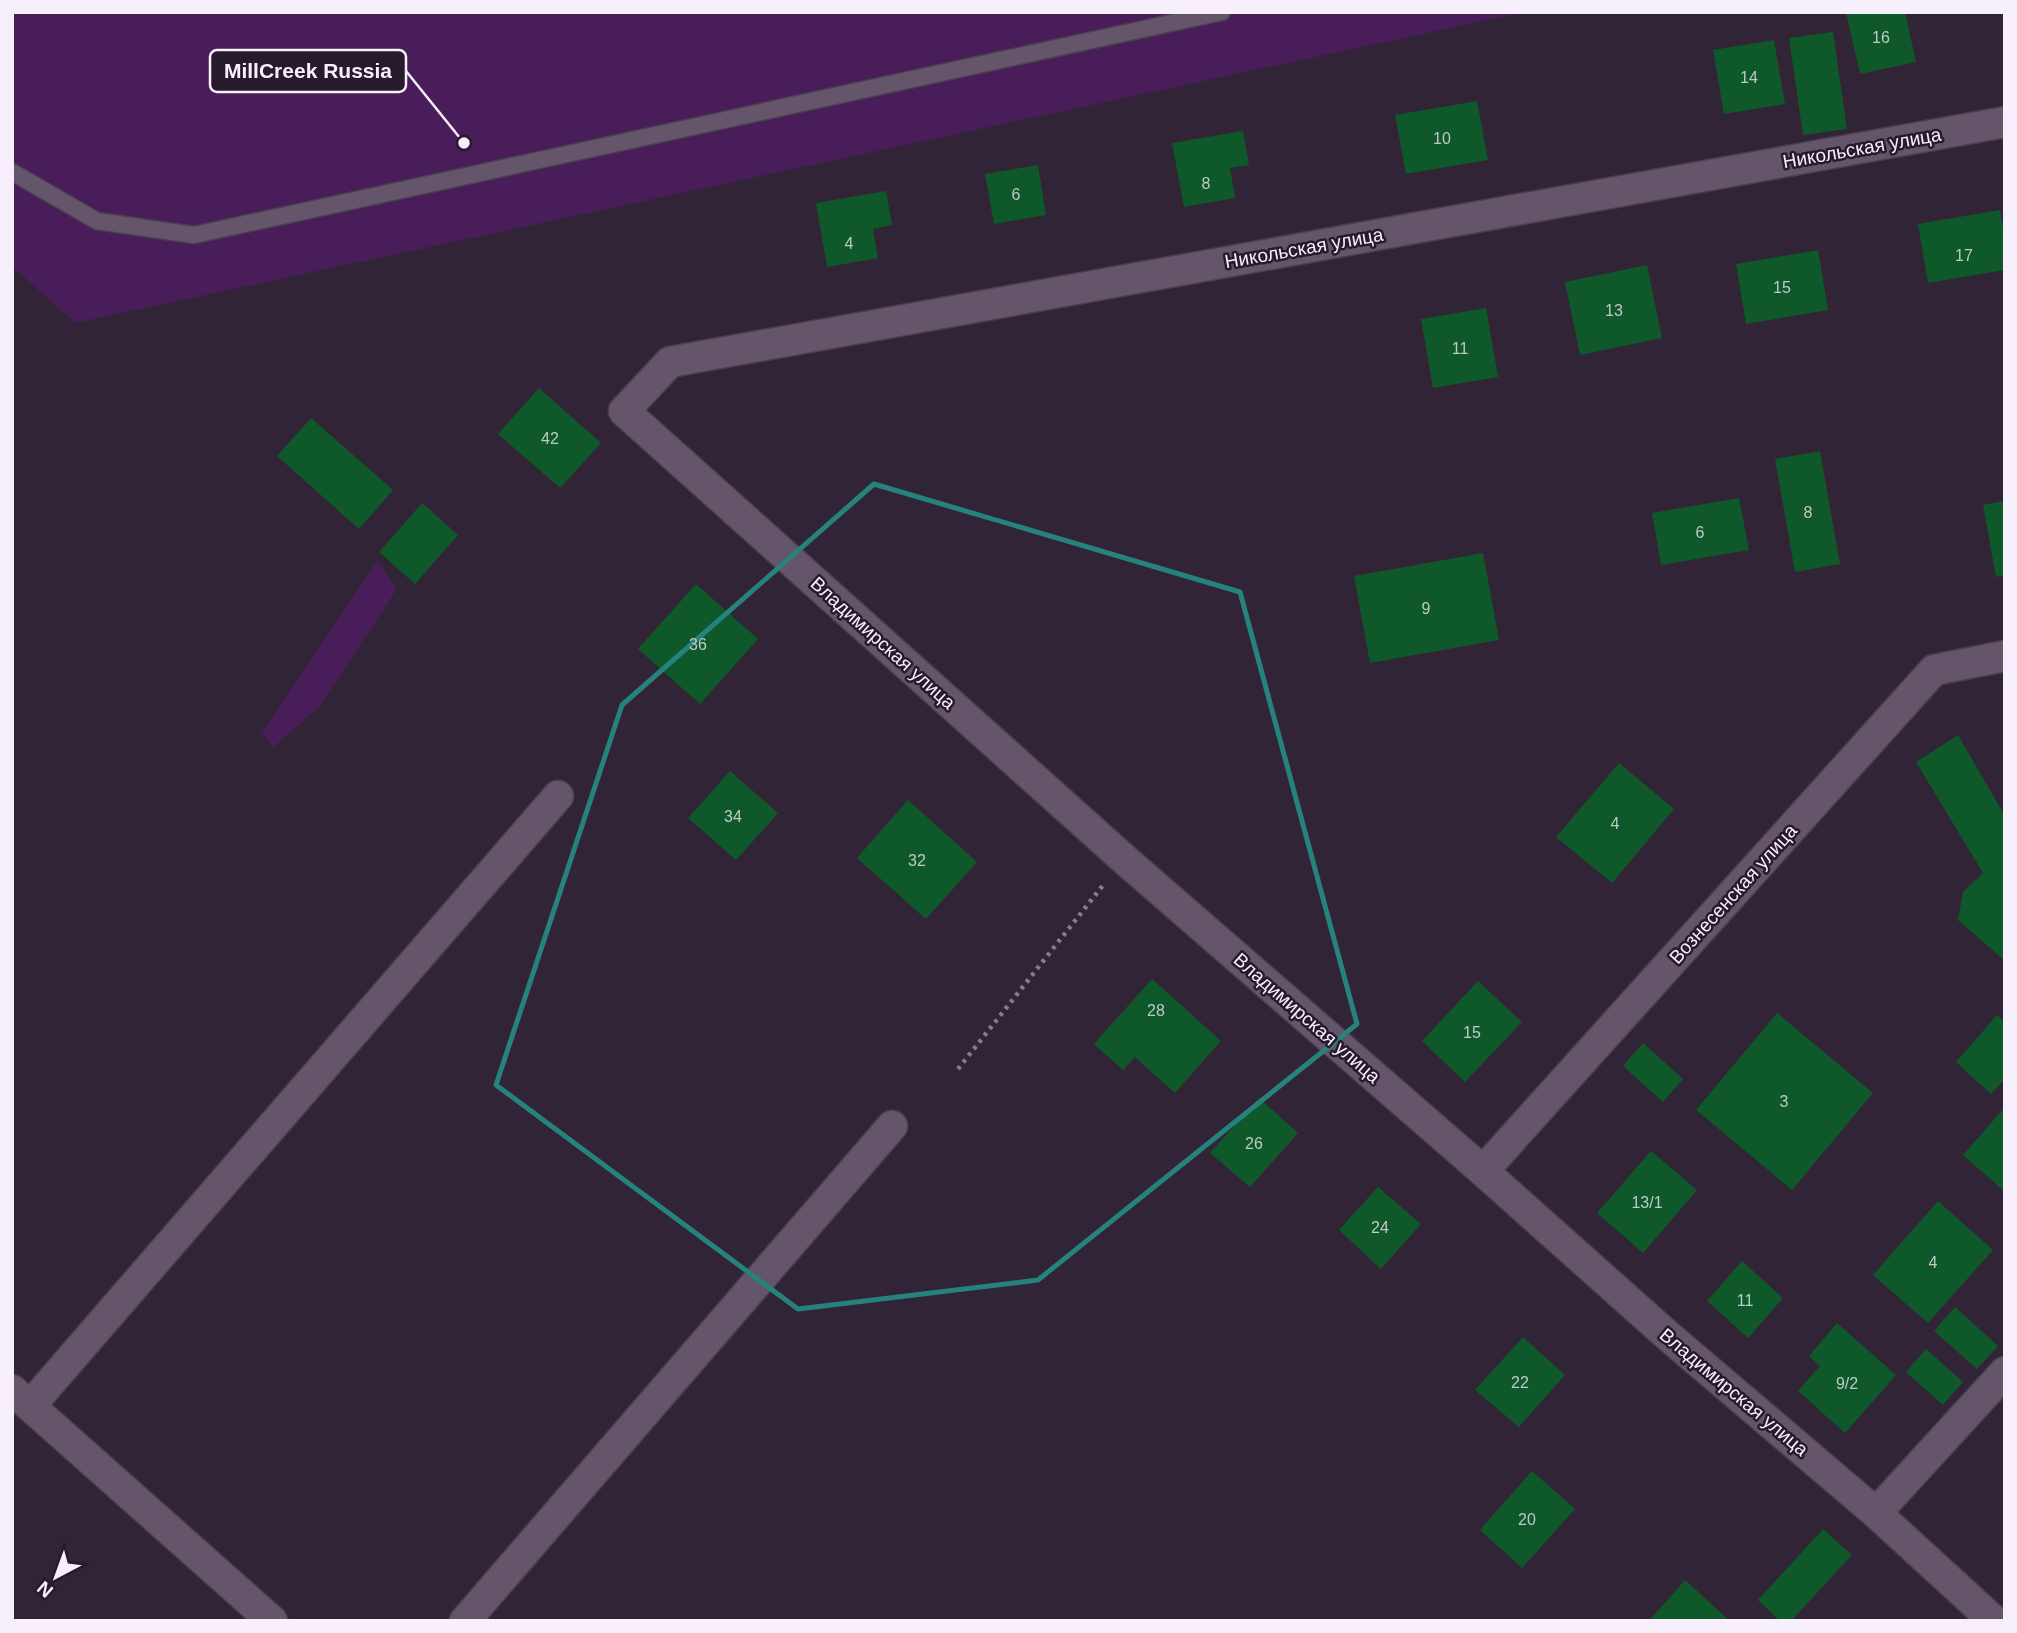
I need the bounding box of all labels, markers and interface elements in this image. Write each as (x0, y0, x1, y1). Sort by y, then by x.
house number: 16 (1872, 29, 1890, 46)
callout: MillCreek Russia (210, 50, 406, 92)
text: MillCreek Russia (224, 59, 392, 82)
house number: 14 (1740, 69, 1758, 86)
street label: Никольская улица (1781, 124, 1943, 172)
house number: 10 (1433, 130, 1451, 147)
house number: 8 (1202, 175, 1211, 192)
house number: 6 (1012, 186, 1021, 203)
street label: Никольская улица (1223, 224, 1385, 272)
house number: 4 (845, 235, 854, 252)
house number: 17 (1955, 247, 1973, 264)
house number: 15 (1773, 279, 1791, 296)
house number: 13 (1605, 302, 1623, 319)
house number: 11 (1452, 340, 1468, 357)
house number: 42 (541, 430, 559, 447)
house number: 8 (1804, 504, 1813, 521)
house number: 6 (1696, 524, 1705, 541)
street label: Владимирская улица (807, 573, 960, 714)
house number: 9 (1422, 600, 1431, 617)
house number: 36 (689, 636, 707, 653)
house number: 34 (724, 808, 742, 825)
house number: 4 (1611, 815, 1620, 832)
street label: Вознесенская улица (1665, 820, 1801, 968)
house number: 32 (908, 852, 926, 869)
street label: Владимирская улица (1230, 949, 1385, 1088)
house number: 28 (1147, 1002, 1165, 1019)
house number: 15 (1463, 1024, 1481, 1041)
house number: 3 (1780, 1093, 1789, 1110)
house number: 26 (1245, 1135, 1263, 1152)
house number: 13/1 (1631, 1194, 1663, 1211)
house number: 24 (1371, 1219, 1389, 1236)
house number: 4 (1929, 1254, 1938, 1271)
house number: 11 (1737, 1292, 1753, 1309)
street label: Владимирская улица (1656, 1324, 1813, 1460)
house number: 22 (1511, 1374, 1529, 1391)
house number: 9/2 (1836, 1375, 1858, 1392)
house number: 20 (1518, 1511, 1536, 1528)
north arrow (21, 1542, 91, 1612)
text: N (33, 1577, 57, 1602)

